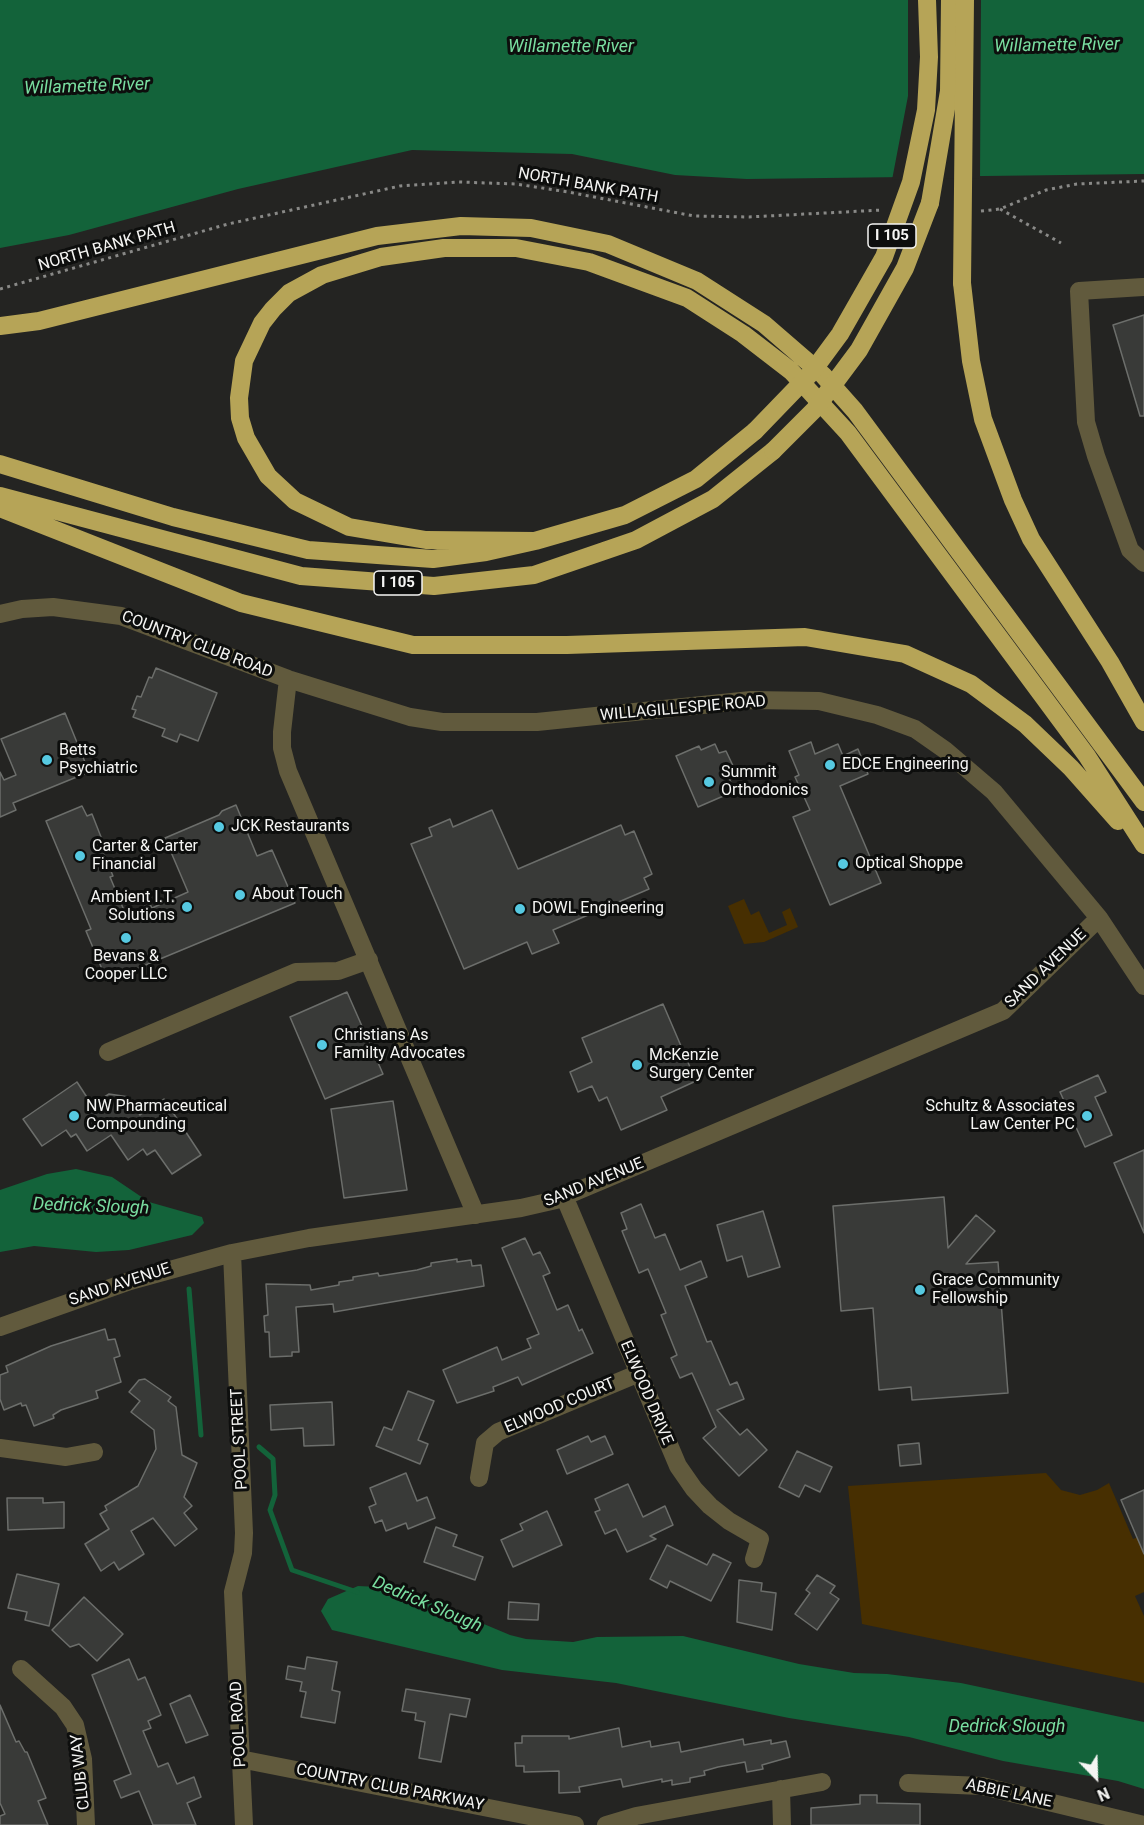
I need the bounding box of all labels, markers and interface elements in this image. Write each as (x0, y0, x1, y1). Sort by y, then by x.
water label: Willamette River (994, 34, 1120, 58)
water label: Willamette River (508, 36, 634, 58)
water label: Willamette River (24, 74, 150, 100)
street label: NORTH BANK PATH (517, 164, 659, 208)
street label: NORTH BANK PATH (36, 218, 178, 276)
road number: I 105 (868, 224, 916, 248)
road number: I 105 (374, 571, 422, 595)
street label: COUNTRY CLUB ROAD (119, 607, 275, 683)
street label: WILLAGILLESPIE ROAD (599, 692, 767, 726)
place label: Betts Psychiatric (59, 741, 138, 779)
marker: Betts Psychiatric (40, 753, 54, 767)
place label: EDCE Engineering (842, 755, 969, 775)
marker: EDCE Engineering (823, 758, 837, 772)
place label: Summit Orthodonics (721, 763, 808, 801)
marker: Summit Orthodonics (702, 775, 716, 789)
place label: JCK Restaurants (231, 817, 350, 837)
marker: JCK Restaurants (212, 820, 226, 834)
place label: Carter & Carter Financial (92, 837, 198, 875)
marker: Carter & Carter Financial (73, 849, 87, 863)
place label: Optical Shoppe (855, 854, 963, 874)
marker: Optical Shoppe (836, 857, 850, 871)
place label: About Touch (252, 885, 342, 905)
place label: Ambient I.T. Solutions (91, 888, 175, 926)
marker: About Touch (233, 888, 247, 902)
place label: DOWL Engineering (532, 899, 664, 919)
marker: Ambient I.T. Solutions (180, 900, 194, 914)
marker: DOWL Engineering (513, 902, 527, 916)
street label: SAND AVENUE (1001, 925, 1091, 1013)
marker: Bevans & Cooper LLC (119, 931, 133, 945)
place label: Bevans & Cooper LLC (85, 947, 167, 985)
place label: Christians As Familty Advocates (334, 1026, 465, 1064)
marker: Christians As Familty Advocates (315, 1038, 329, 1052)
place label: McKenzie Surgery Center (649, 1046, 754, 1084)
marker: McKenzie Surgery Center (630, 1058, 644, 1072)
place label: NW Pharmaceutical Compounding (86, 1097, 227, 1135)
place label: Schultz & Associates Law Center PC (926, 1097, 1075, 1135)
marker: NW Pharmaceutical Compounding (67, 1109, 81, 1123)
marker: Schultz & Associates Law Center PC (1080, 1109, 1094, 1123)
street label: SAND AVENUE (541, 1154, 647, 1212)
water label: Dedrick Slough (32, 1194, 150, 1220)
street label: SAND AVENUE (67, 1260, 173, 1310)
place label: Grace Community Fellowship (932, 1271, 1059, 1309)
marker: Grace Community Fellowship (913, 1283, 927, 1297)
street label: ELWOOD DRIVE (615, 1338, 677, 1448)
street label: ELWOOD COURT (502, 1374, 618, 1438)
street label: POOL STREET (228, 1388, 252, 1490)
water label: Dedrick Slough (369, 1572, 485, 1638)
street label: POOL ROAD (227, 1680, 251, 1768)
water label: Dedrick Slough (949, 1716, 1065, 1738)
street label: CLUB WAY (67, 1733, 95, 1811)
north arrow (1066, 1747, 1126, 1807)
street label: COUNTRY CLUB PARKWAY (294, 1760, 486, 1816)
street label: ABBIE LANE (964, 1776, 1054, 1812)
text: N (1094, 1783, 1112, 1805)

